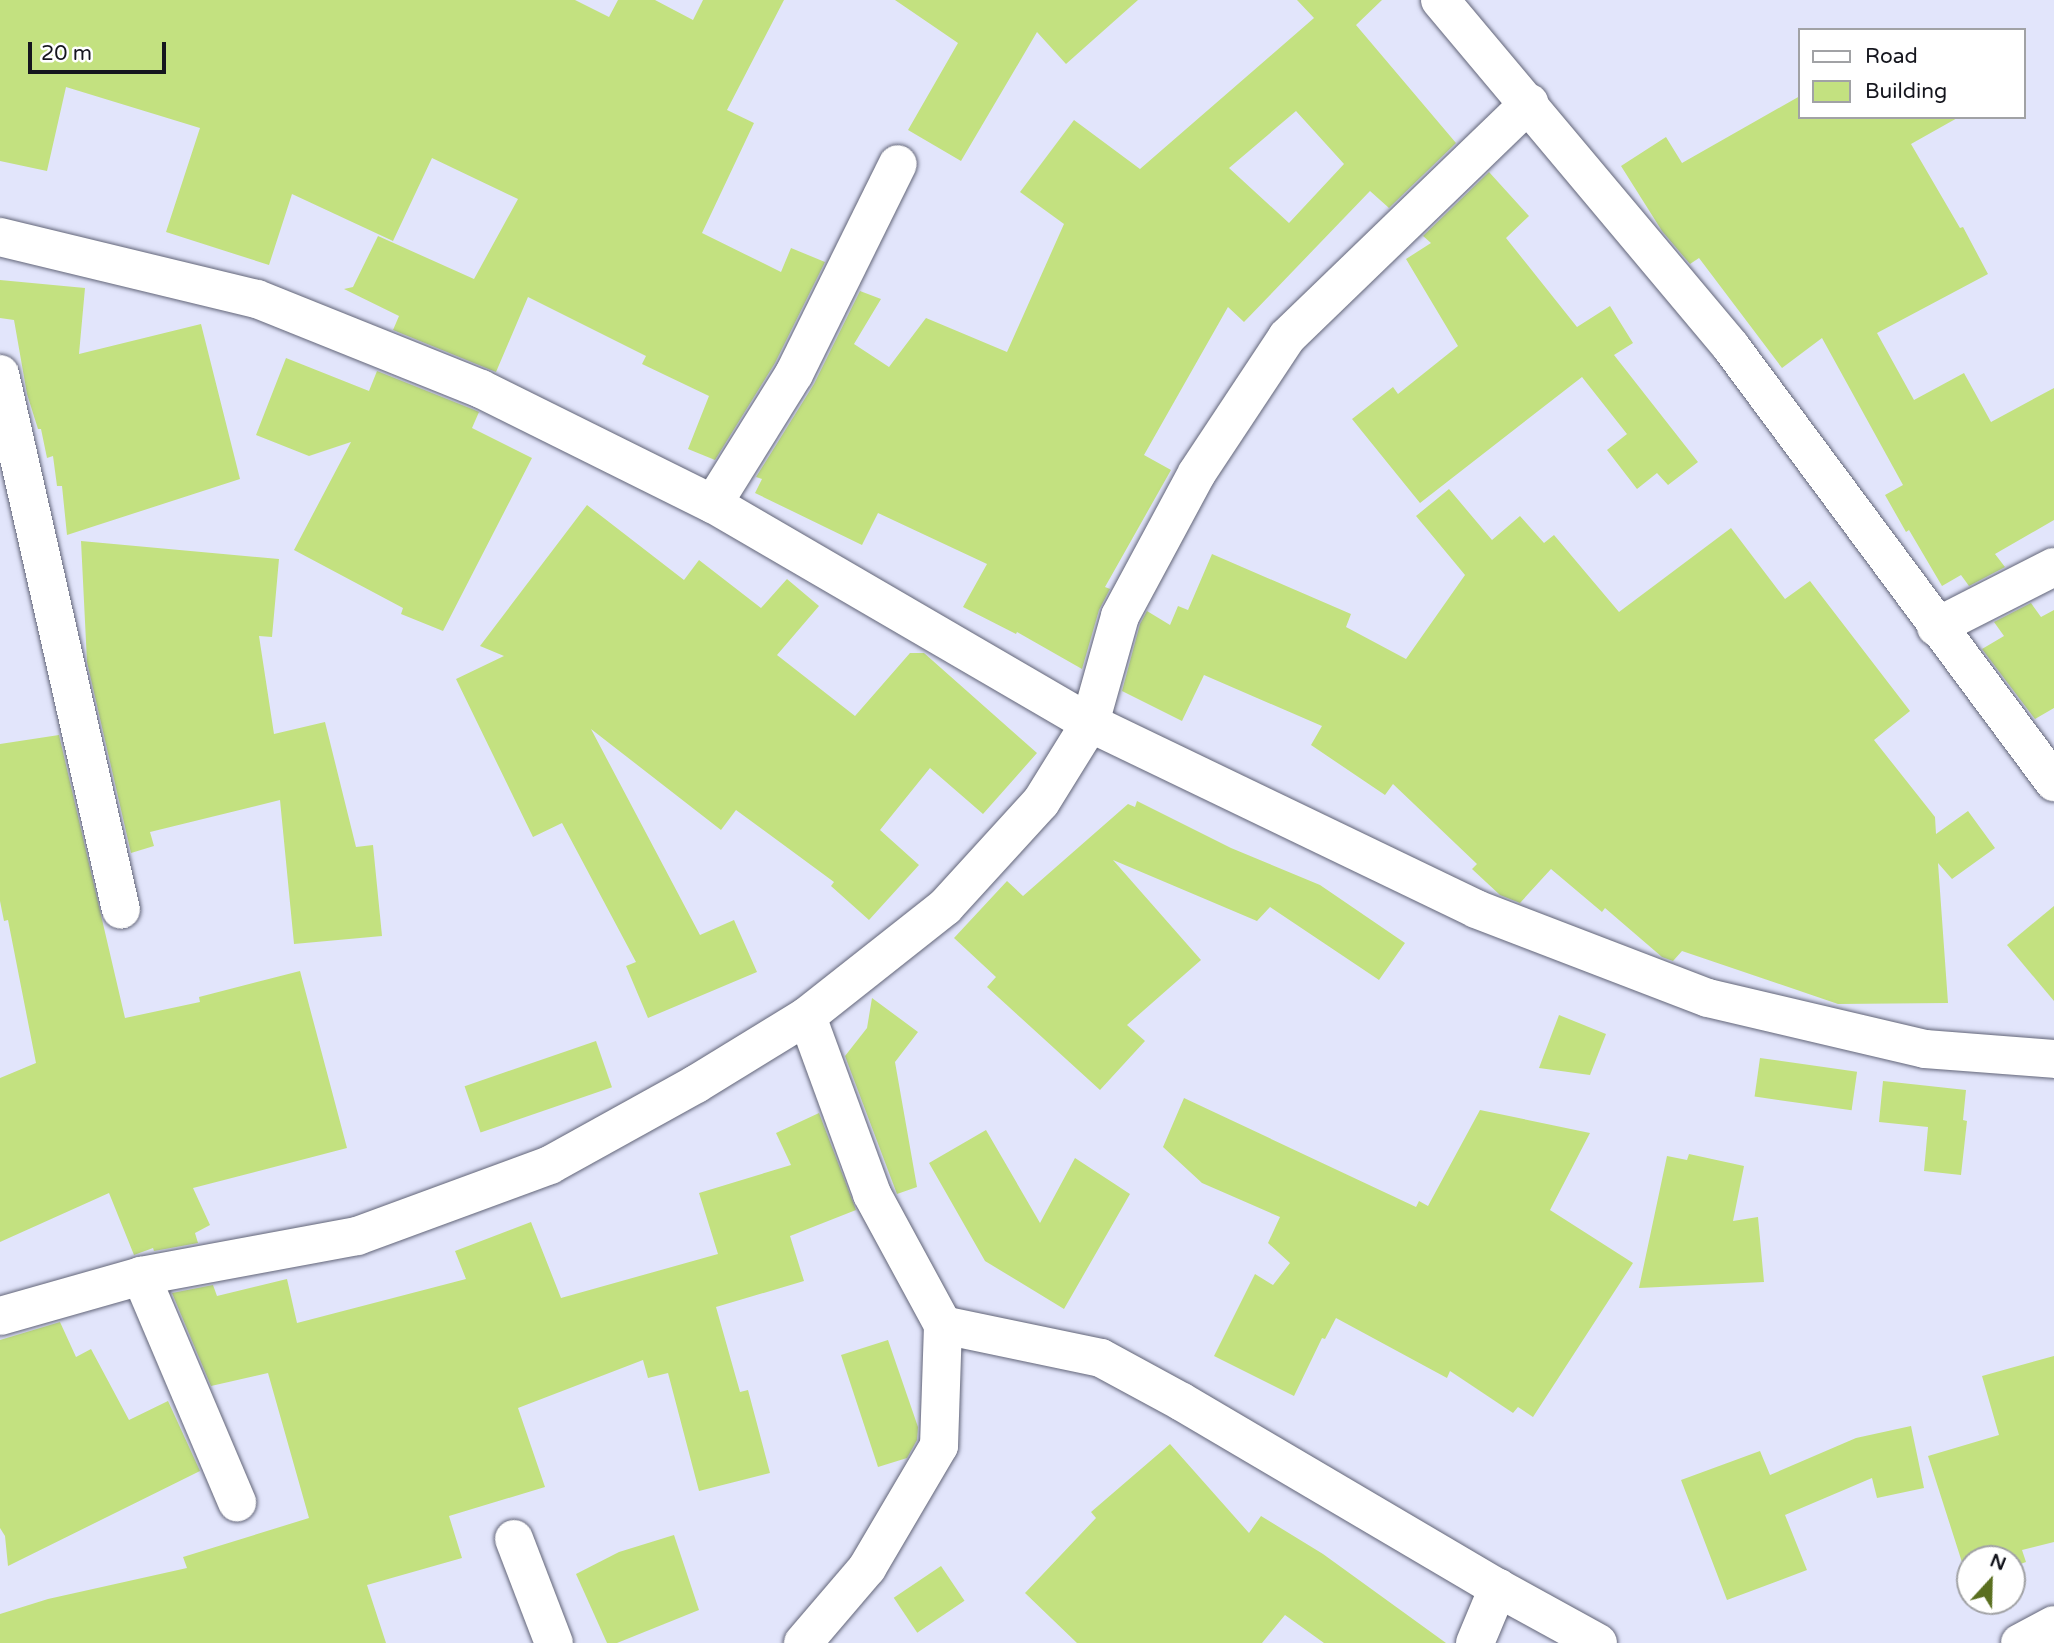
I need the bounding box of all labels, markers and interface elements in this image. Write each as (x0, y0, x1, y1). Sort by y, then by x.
scale bar (32, 28, 170, 72)
legend (1798, 28, 2026, 119)
text: 20 m (41, 41, 92, 66)
text: Road (1865, 44, 1918, 69)
text: Building (1865, 79, 1947, 104)
north arrow (1956, 1545, 2026, 1615)
text: N (1987, 1549, 2009, 1575)

